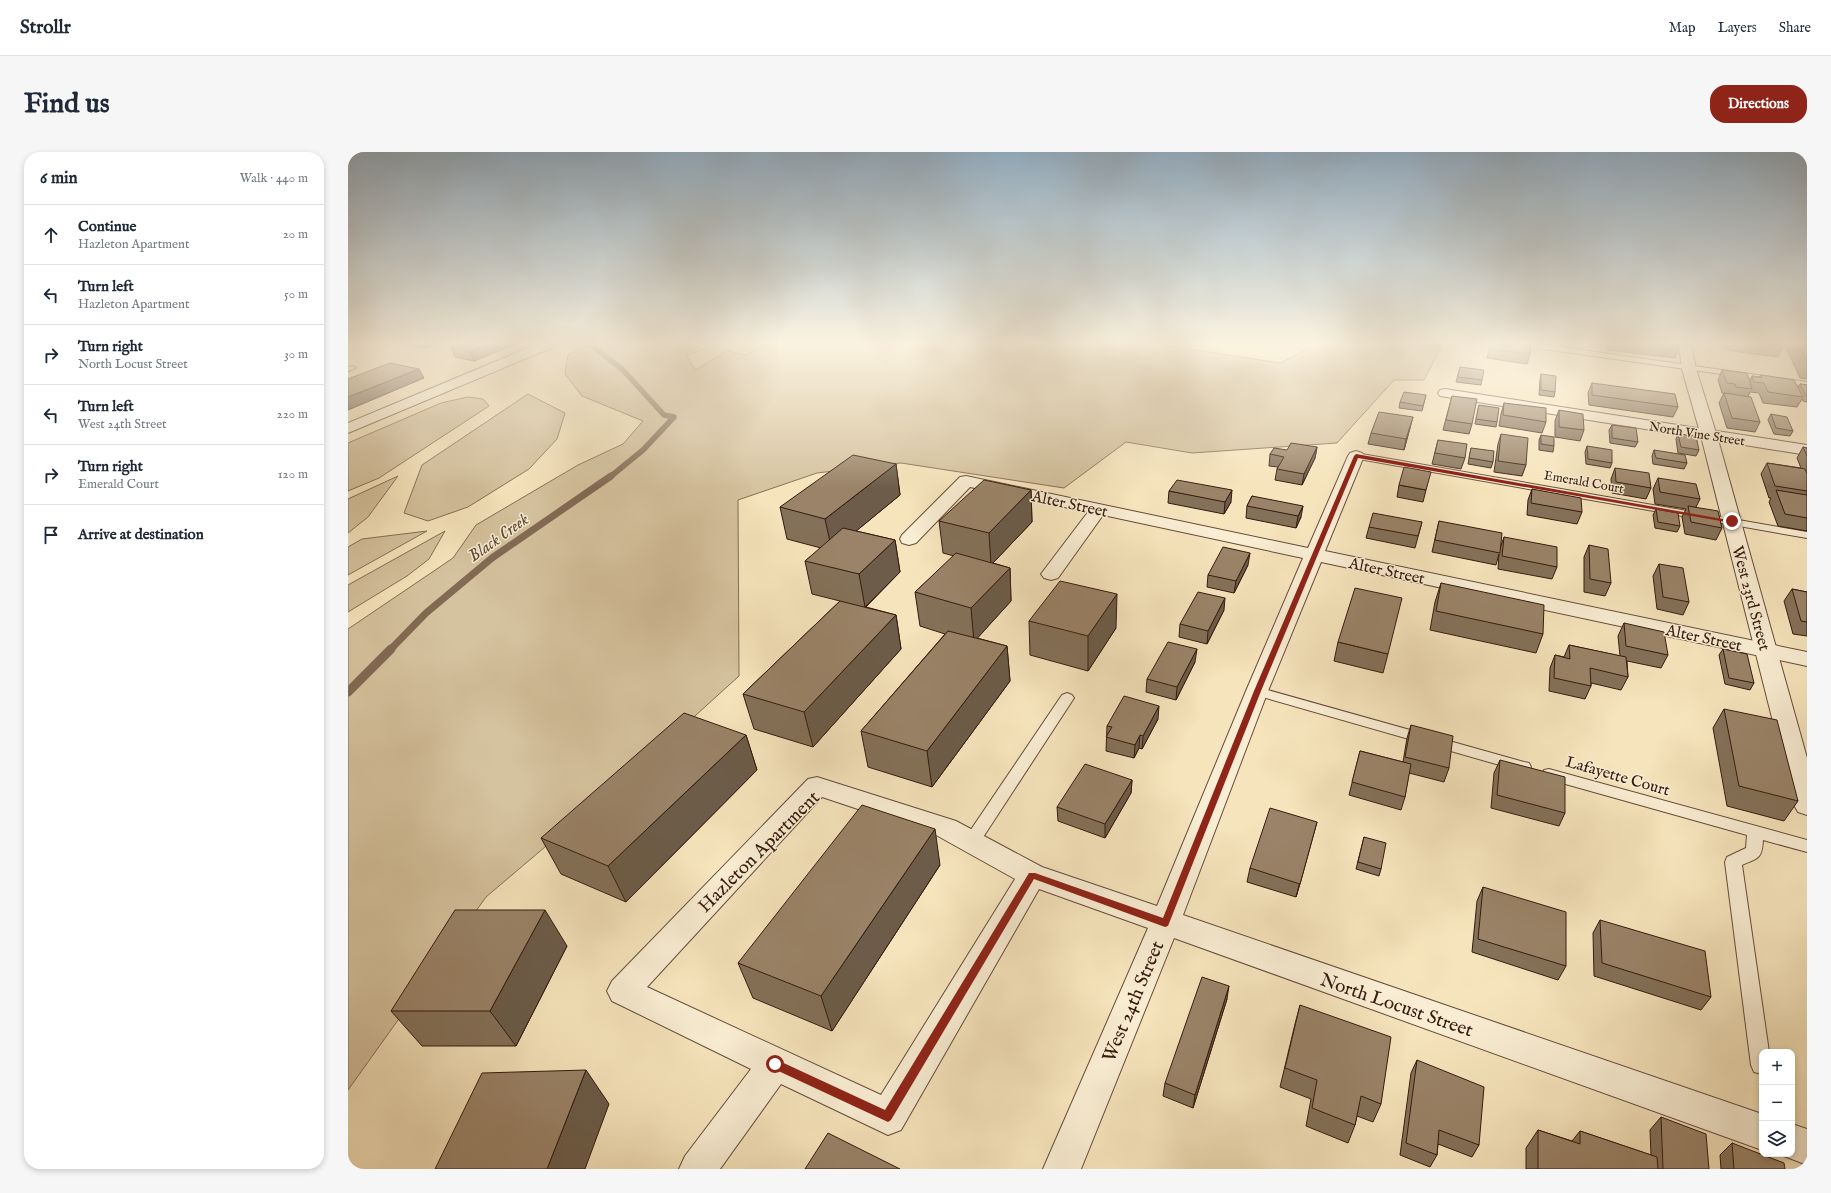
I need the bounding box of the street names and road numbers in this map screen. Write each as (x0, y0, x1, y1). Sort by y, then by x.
street label: North Vine Street (1648, 419, 1746, 451)
street label: Emerald Court (1542, 467, 1626, 498)
street label: Alter Street (1029, 487, 1110, 523)
street label: West 23rd Street (1726, 544, 1774, 654)
street label: Alter Street (1346, 554, 1427, 590)
street label: Alter Street (1663, 621, 1744, 657)
street label: Lafayette Court (1563, 753, 1672, 801)
street label: Hazleton Apartment (693, 786, 826, 918)
street label: West 24th Street (1098, 937, 1170, 1066)
street label: North Locust Street (1317, 968, 1477, 1043)

